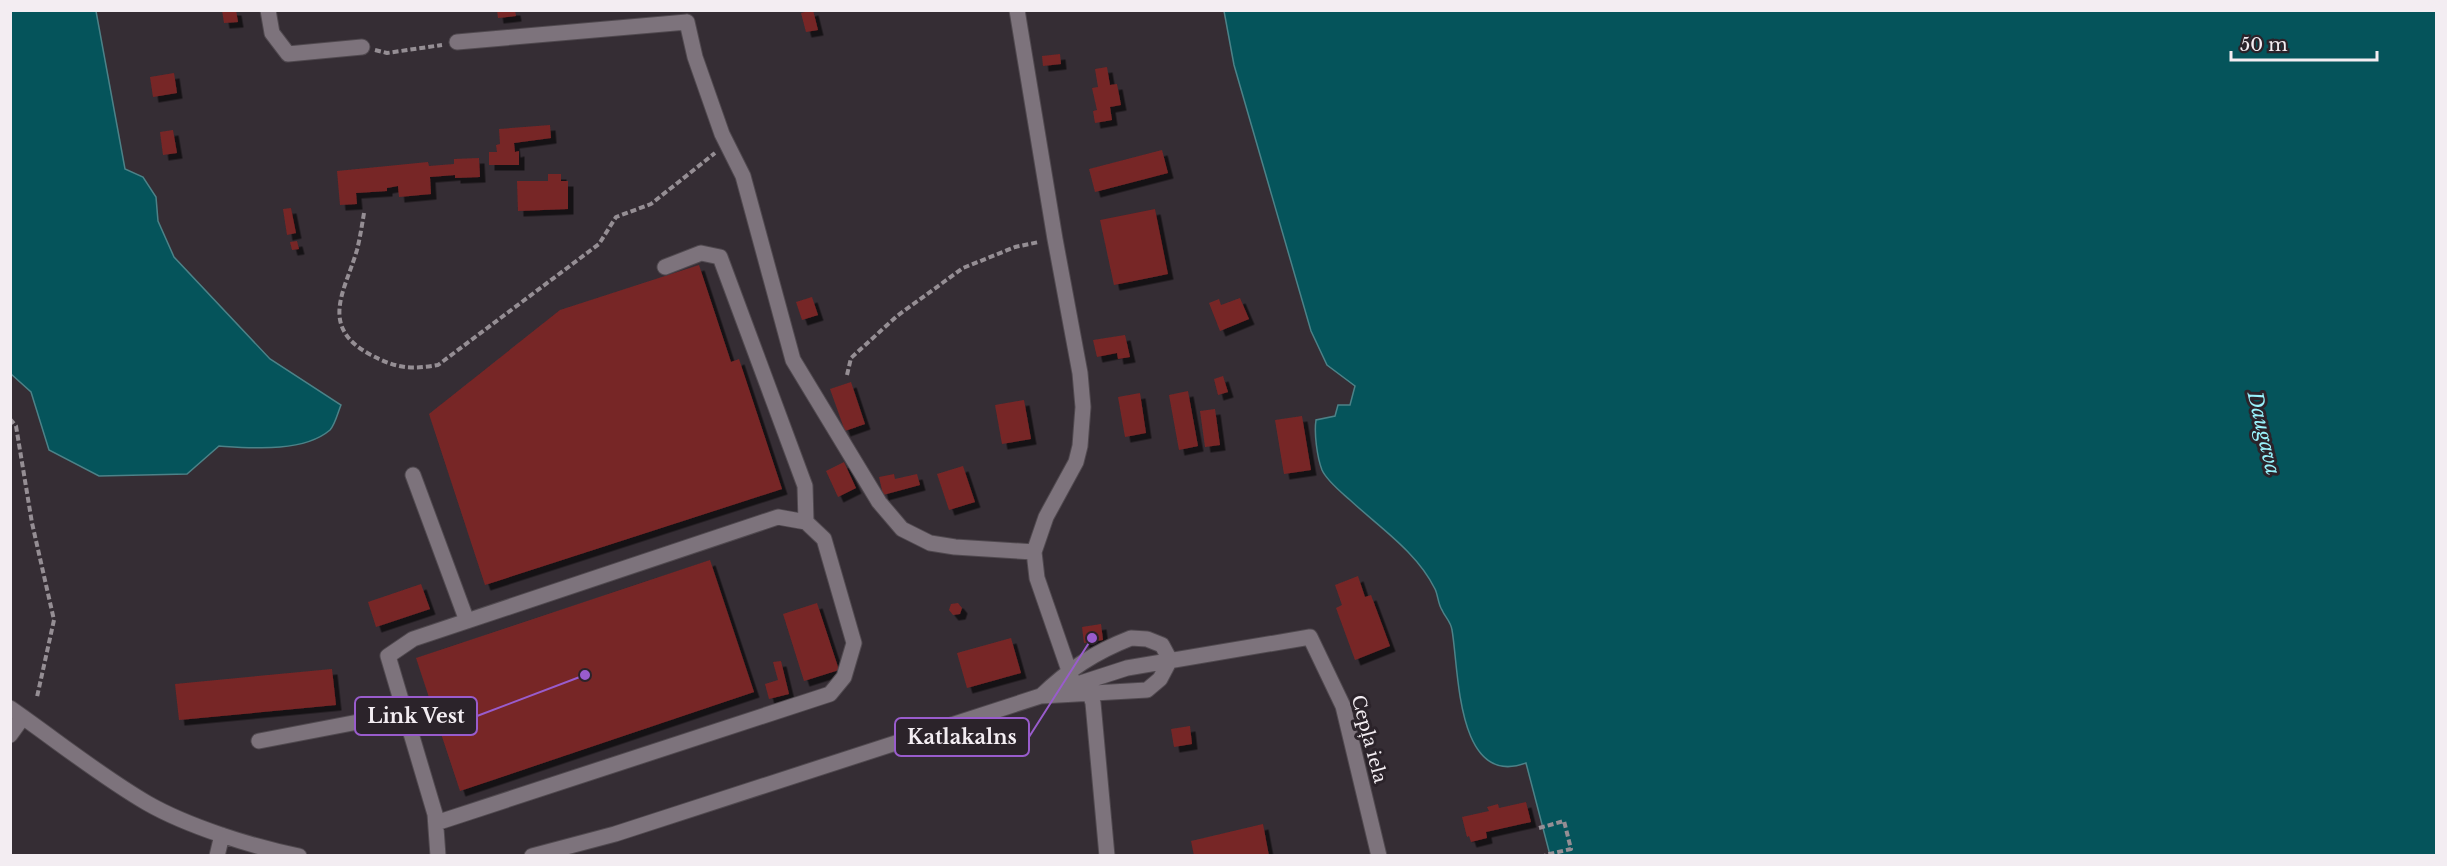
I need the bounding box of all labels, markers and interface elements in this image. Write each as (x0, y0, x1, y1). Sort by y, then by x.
scale bar (2231, 24, 2376, 62)
text: 50 m (2240, 34, 2288, 56)
water label: Daugava (2243, 388, 2285, 477)
street label: Cepļa iela (1347, 693, 1391, 785)
callout: Link Vest (355, 697, 477, 735)
text: Link Vest (367, 704, 465, 728)
callout: Katlakalns (895, 718, 1029, 756)
text: Katlakalns (907, 725, 1017, 749)

